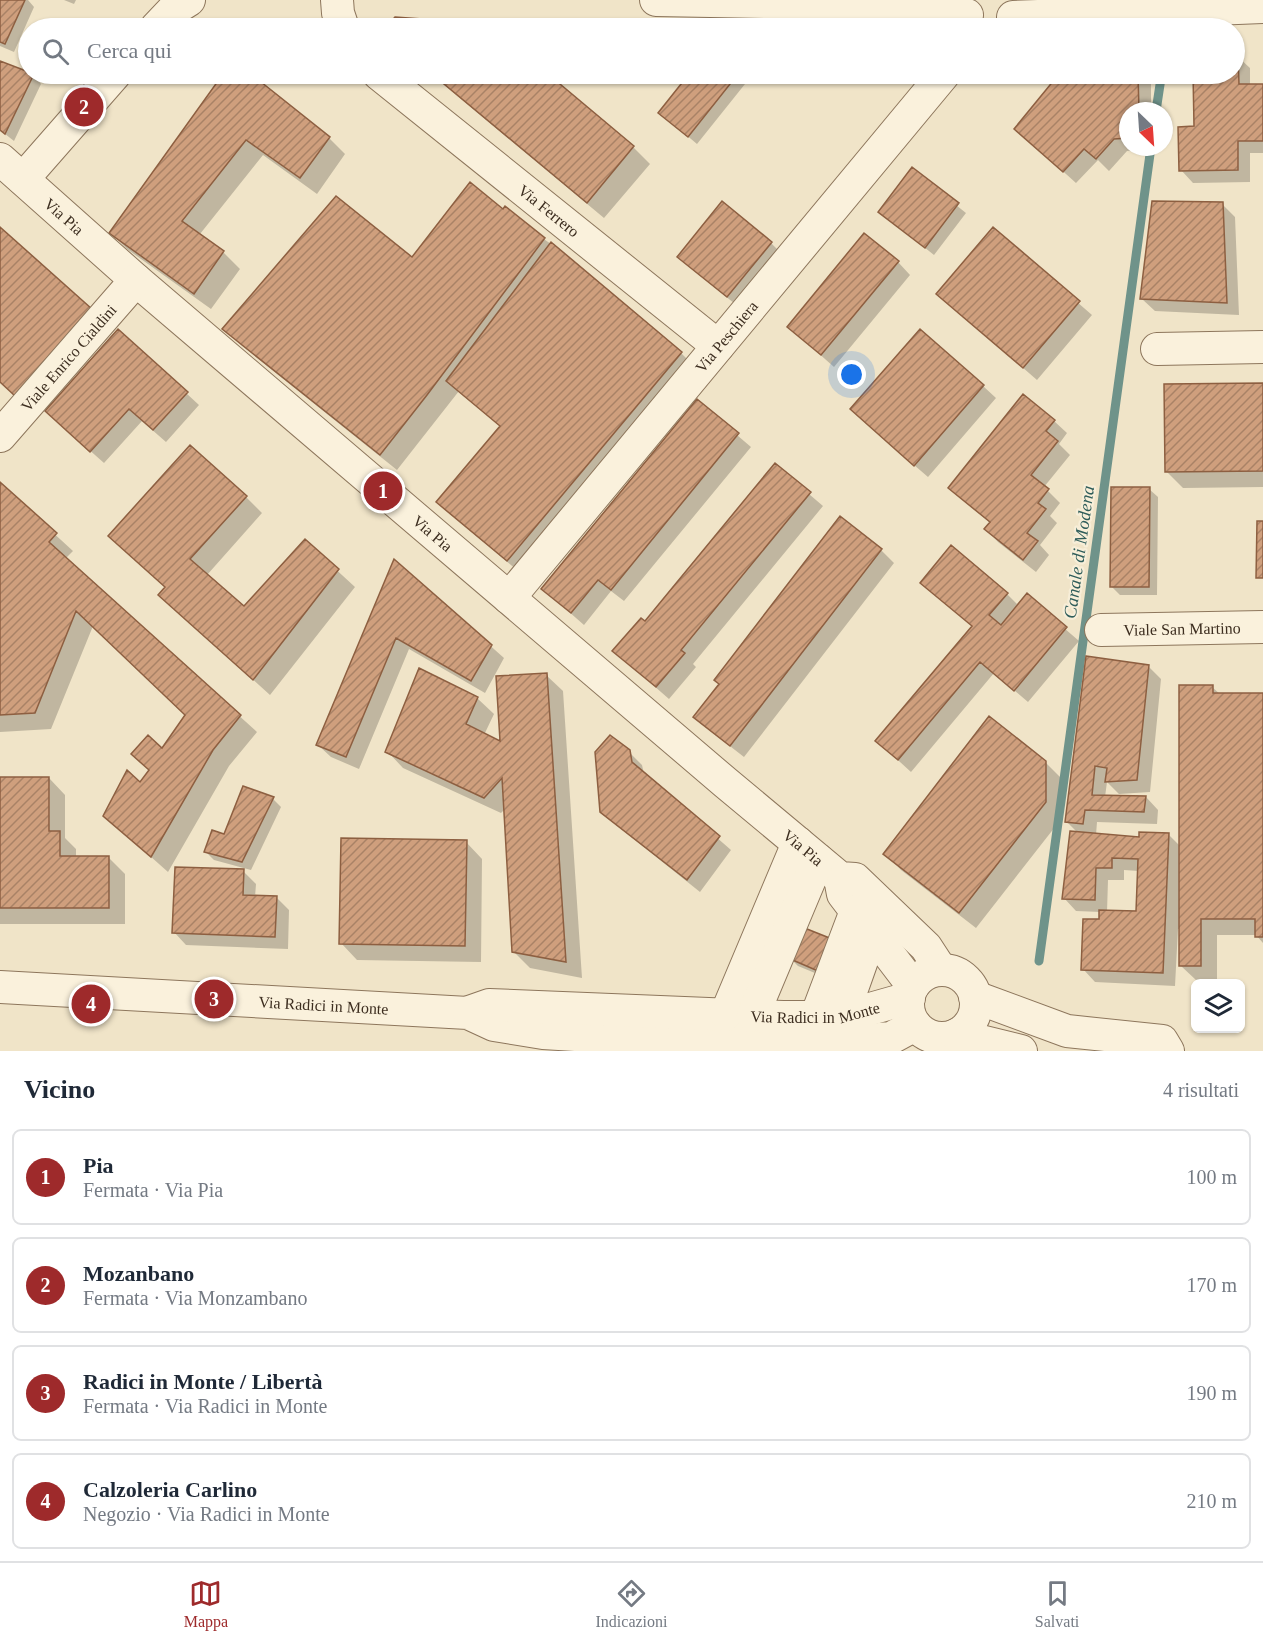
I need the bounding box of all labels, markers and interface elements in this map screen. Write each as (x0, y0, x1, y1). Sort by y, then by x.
search box (18, 18, 1245, 84)
icon: search (39, 35, 72, 68)
text: Cerca qui (87, 38, 172, 63)
pin: 2 (64, 84, 104, 130)
north arrow (1119, 102, 1173, 156)
street label: Via Ferrero (515, 181, 583, 240)
street label: Via Pia (41, 194, 87, 238)
street label: Via Peschiera (692, 297, 761, 375)
street label: Viale Enrico Cialdini (17, 300, 120, 414)
your location (837, 360, 866, 389)
pin: 1 (364, 468, 403, 514)
water label: Canale di Modena (1060, 484, 1098, 620)
street label: Via Pia (410, 511, 456, 555)
street label: Viale San Martino (1123, 619, 1241, 638)
street label: Via Pia (780, 826, 827, 869)
pin: 3 (194, 976, 234, 1022)
map controls (1191, 979, 1245, 1033)
button: layers (1191, 979, 1245, 1033)
pin: 4 (72, 982, 110, 1026)
street label: Via Radici in Monte (258, 993, 389, 1017)
street label: Via Radici in Monte (750, 998, 882, 1026)
text: Vicino (24, 1075, 95, 1104)
text: 4 risultati (1163, 1079, 1239, 1101)
text: Pia (83, 1153, 114, 1178)
text: 1 (41, 1166, 51, 1188)
text: 100 m (1186, 1166, 1237, 1188)
text: Fermata · Via Pia (83, 1179, 223, 1201)
text: Mozanbano (83, 1261, 194, 1286)
text: 2 (41, 1274, 51, 1296)
text: 170 m (1186, 1274, 1237, 1296)
text: Fermata · Via Monzambano (83, 1287, 307, 1309)
text: Radici in Monte / Libertà (83, 1369, 323, 1394)
text: 3 (41, 1382, 51, 1404)
text: 190 m (1186, 1382, 1237, 1404)
text: Fermata · Via Radici in Monte (83, 1395, 327, 1417)
text: Calzoleria Carlino (83, 1477, 257, 1502)
text: 4 (41, 1490, 51, 1512)
text: 210 m (1186, 1490, 1237, 1512)
text: Negozio · Via Radici in Monte (83, 1503, 330, 1525)
tab: Mappa (184, 1577, 228, 1631)
tab: Indicazioni (596, 1577, 667, 1631)
tab: Salvati (1035, 1577, 1079, 1631)

